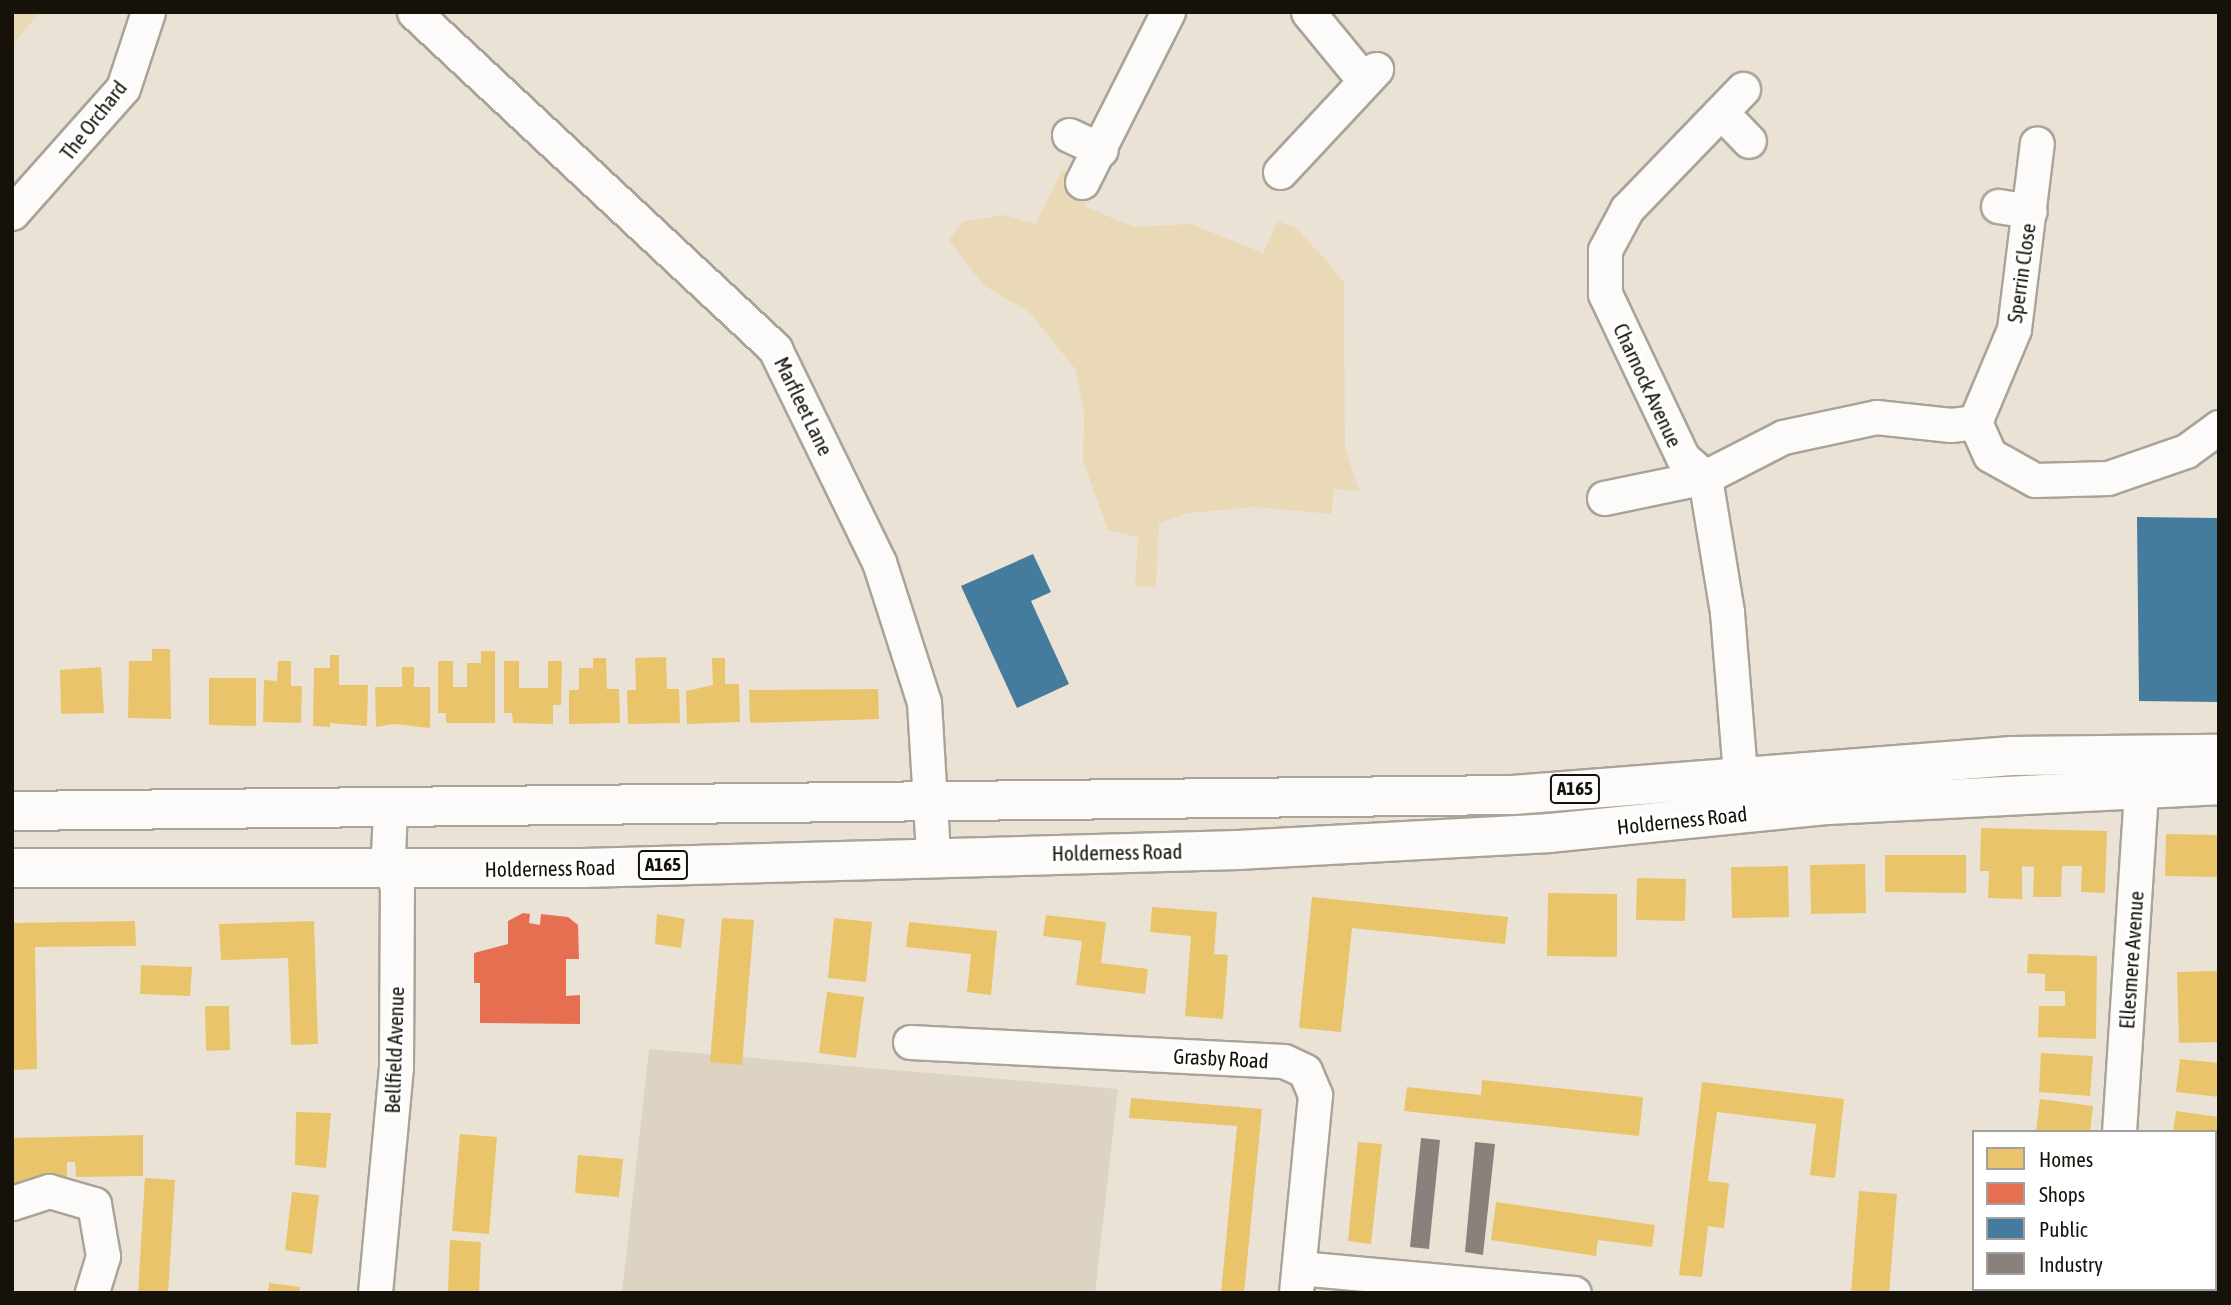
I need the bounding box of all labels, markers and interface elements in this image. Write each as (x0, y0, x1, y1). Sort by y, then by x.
street label: The Orchard (54, 75, 132, 165)
street label: Sperrin Close (2002, 222, 2040, 324)
street label: Charnock Avenue (1608, 319, 1688, 451)
street label: Marfleet Lane (769, 353, 839, 459)
road number: A165 (1549, 774, 1601, 804)
street label: Holderness Road (1616, 801, 1748, 839)
street label: Holderness Road (1051, 838, 1183, 866)
road number: A165 (637, 850, 689, 880)
street label: Holderness Road (484, 854, 616, 882)
street label: Ellesmere Avenue (2114, 890, 2148, 1030)
street label: Bellfield Avenue (379, 986, 409, 1114)
street label: Grasby Road (1173, 1043, 1269, 1073)
legend (1972, 1130, 2217, 1291)
text: Homes (2039, 1147, 2093, 1171)
text: Shops (2039, 1182, 2085, 1206)
text: Public (2039, 1217, 2088, 1241)
text: Industry (2039, 1252, 2103, 1276)

